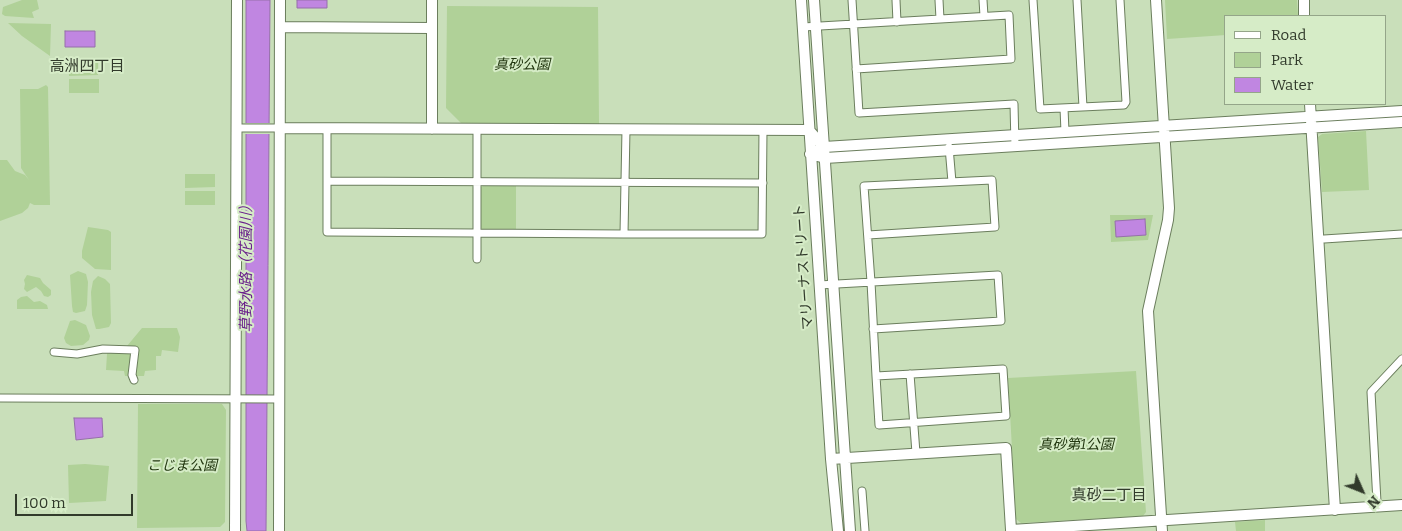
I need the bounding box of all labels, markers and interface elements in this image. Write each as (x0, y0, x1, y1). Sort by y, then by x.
legend (1224, 15, 1387, 105)
text: Road (1271, 26, 1306, 44)
text: Park (1271, 51, 1303, 69)
park label: 真砂公園 (494, 57, 550, 73)
district label: 高洲四丁目 (50, 58, 124, 76)
text: Water (1271, 76, 1313, 94)
water label: 草野水路（花園川） (238, 198, 256, 332)
street label: マリーナストリート (791, 204, 817, 330)
park label: 真砂第1公園 (1038, 437, 1114, 453)
park label: こじま公園 (147, 458, 217, 474)
north arrow (1337, 466, 1387, 516)
scale bar (18, 484, 135, 516)
district label: 真砂二丁目 (1072, 487, 1146, 505)
text: N (1363, 492, 1383, 512)
text: 100 m (23, 494, 66, 512)

